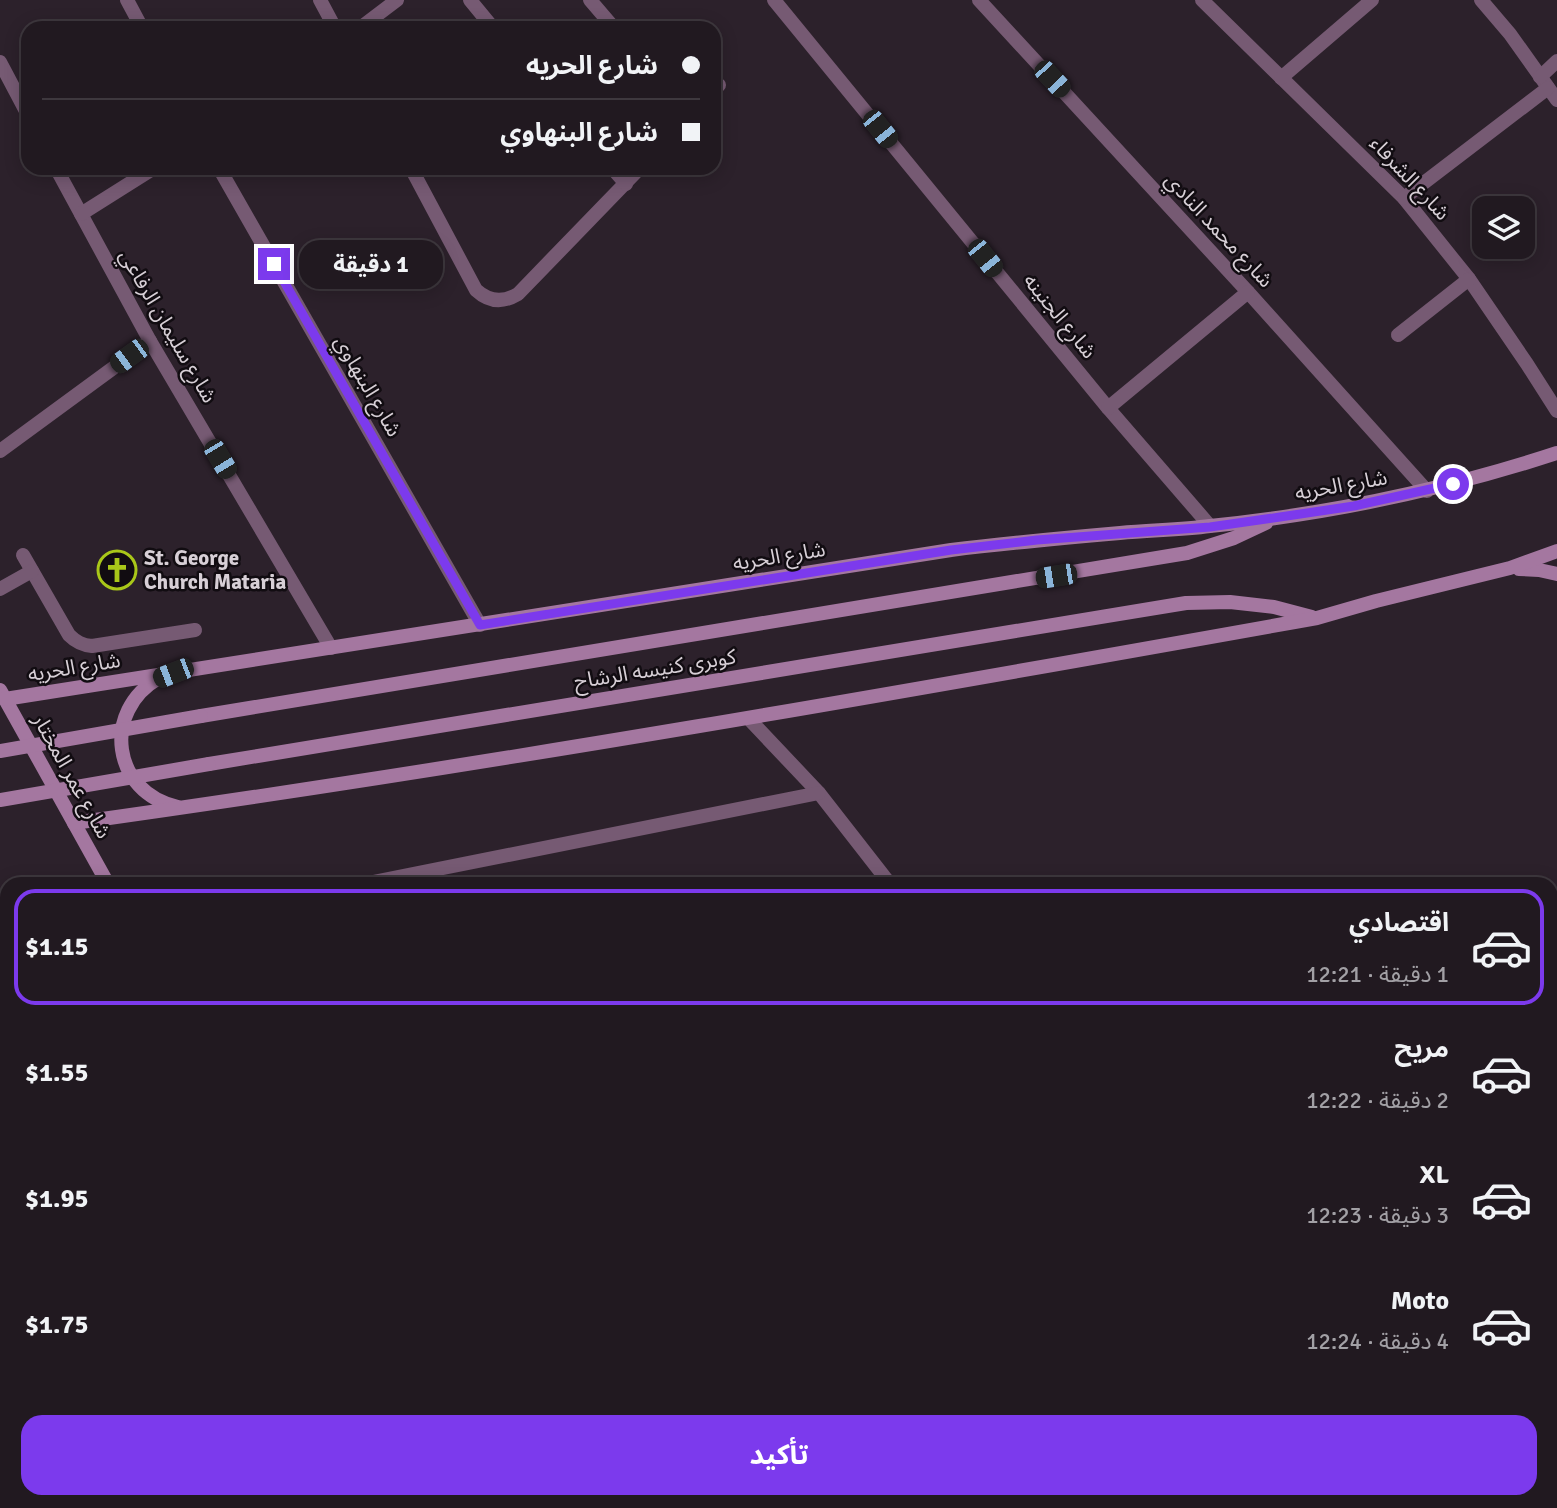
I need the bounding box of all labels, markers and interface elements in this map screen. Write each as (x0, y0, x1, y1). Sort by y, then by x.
text: شارع الحريه (526, 50, 658, 82)
car (1030, 56, 1075, 102)
car (859, 106, 902, 152)
text: شارع البنهاوي (500, 117, 658, 149)
street label: شارع الشرفاء (1363, 130, 1456, 227)
street label: شارع محمد النادي (1157, 167, 1279, 295)
map controls (1472, 196, 1535, 259)
button: layers (1472, 196, 1535, 259)
car (964, 235, 1007, 281)
callout: 1 دقيقة (298, 240, 442, 288)
street label: شارع سليمان الرفاعي (111, 245, 223, 409)
route end (258, 248, 290, 280)
text: 1 دقيقة (333, 250, 409, 279)
street label: شارع الجنينه (1016, 268, 1102, 365)
street label: شارع البنهاوي (326, 331, 407, 443)
car (106, 335, 153, 377)
car (201, 436, 240, 482)
street label: شارع الحريه (1293, 464, 1390, 508)
route start (1437, 468, 1469, 500)
street label: شارع الحريه (731, 536, 828, 578)
place label: St. George Church Mataria (144, 545, 287, 595)
church icon: St. George Church Mataria (96, 549, 138, 591)
car (1034, 562, 1079, 590)
street label: كوبرى كنيسه الرشاح (572, 643, 738, 697)
street label: شارع الحريه (26, 647, 123, 689)
car (150, 656, 197, 690)
street label: شارع عمر المختار (25, 708, 117, 844)
text: اقتصادي (1349, 907, 1449, 939)
icon: car (1470, 916, 1533, 979)
text: $1.15 (25, 931, 89, 963)
text: 1 دقيقة · 12:21 (1306, 960, 1449, 989)
text: مريح (1394, 1033, 1449, 1065)
icon: car (1470, 1042, 1533, 1105)
text: $1.55 (25, 1057, 89, 1089)
text: 2 دقيقة · 12:22 (1306, 1086, 1449, 1115)
text: XL (1419, 1159, 1449, 1191)
icon: car (1470, 1168, 1533, 1231)
text: $1.95 (25, 1183, 89, 1215)
text: 3 دقيقة · 12:23 (1306, 1201, 1449, 1230)
text: Moto (1391, 1285, 1449, 1317)
icon: car (1470, 1294, 1533, 1357)
text: $1.75 (25, 1309, 89, 1341)
text: 4 دقيقة · 12:24 (1306, 1327, 1449, 1356)
button: تأكيد (21, 1415, 1537, 1495)

